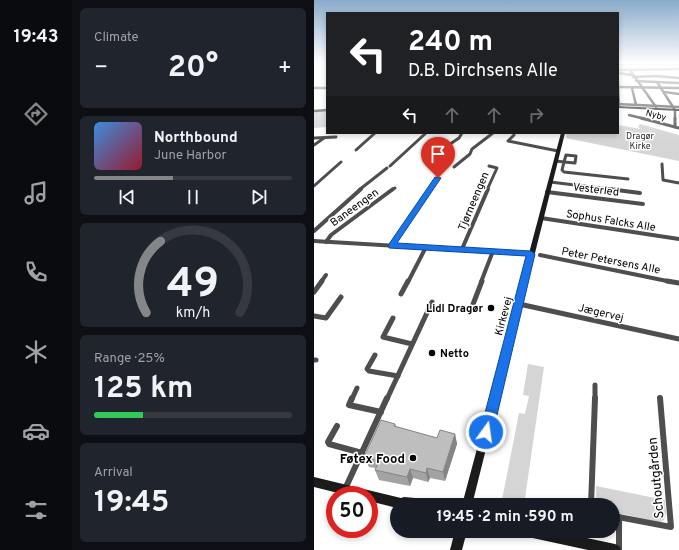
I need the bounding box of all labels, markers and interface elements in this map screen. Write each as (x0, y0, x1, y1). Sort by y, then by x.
text: 240 m (408, 25, 493, 61)
text: 19:43 (14, 26, 59, 49)
icon: left (342, 28, 394, 80)
text: Climate (94, 30, 139, 46)
text: 20° (168, 50, 218, 87)
text: − (94, 55, 108, 82)
text: + (278, 55, 292, 82)
text: D.B. Dirchsens Alle (408, 60, 558, 83)
icon: directions (22, 100, 50, 128)
icon: left (399, 104, 421, 126)
icon: ahead (441, 104, 463, 126)
icon: ahead (483, 104, 505, 126)
icon: right (525, 104, 547, 126)
street label: Nyby (644, 107, 668, 124)
text: Northbound (154, 129, 238, 148)
park label: Dragør Kirke (626, 131, 654, 152)
pin (421, 137, 455, 178)
icon: arrive (427, 143, 449, 165)
text: June Harbor (154, 148, 227, 164)
street label: Tjørneengen (455, 170, 493, 233)
icon: music (22, 179, 50, 207)
street label: Vesterled (572, 180, 620, 200)
icon: previous (116, 186, 138, 208)
icon: pause (182, 186, 204, 208)
icon: next (248, 186, 270, 208)
street label: Baneengen (328, 186, 382, 230)
street label: Sophus Falcks Alle (565, 207, 657, 235)
street label: Peter Petersens Alle (560, 245, 662, 277)
icon: phone (22, 258, 50, 286)
text: 49 (167, 259, 219, 312)
street label: Kirkevej (492, 295, 516, 337)
street label: Jægervej (577, 301, 625, 325)
place label: Lidl Dragør (426, 302, 483, 316)
marker: Lidl Dragør (486, 303, 496, 313)
text: km/h (176, 304, 210, 322)
icon: climate (22, 338, 50, 366)
place label: Netto (440, 347, 469, 361)
marker: Netto (427, 348, 437, 358)
text: Range · 25% (94, 351, 165, 367)
text: 125 km (94, 371, 193, 408)
position arrow (465, 411, 507, 453)
icon: car (22, 417, 50, 445)
street label: Schoutgården (645, 437, 669, 519)
place label: Føtex Food (340, 452, 405, 468)
marker: Føtex Food (408, 453, 418, 463)
text: Arrival (94, 465, 133, 481)
text: 19:45 (94, 485, 169, 522)
speed limit sign: 50 (326, 486, 378, 538)
icon: filters (22, 496, 50, 524)
text: 19:45 · 2 min · 590 m (436, 508, 574, 527)

